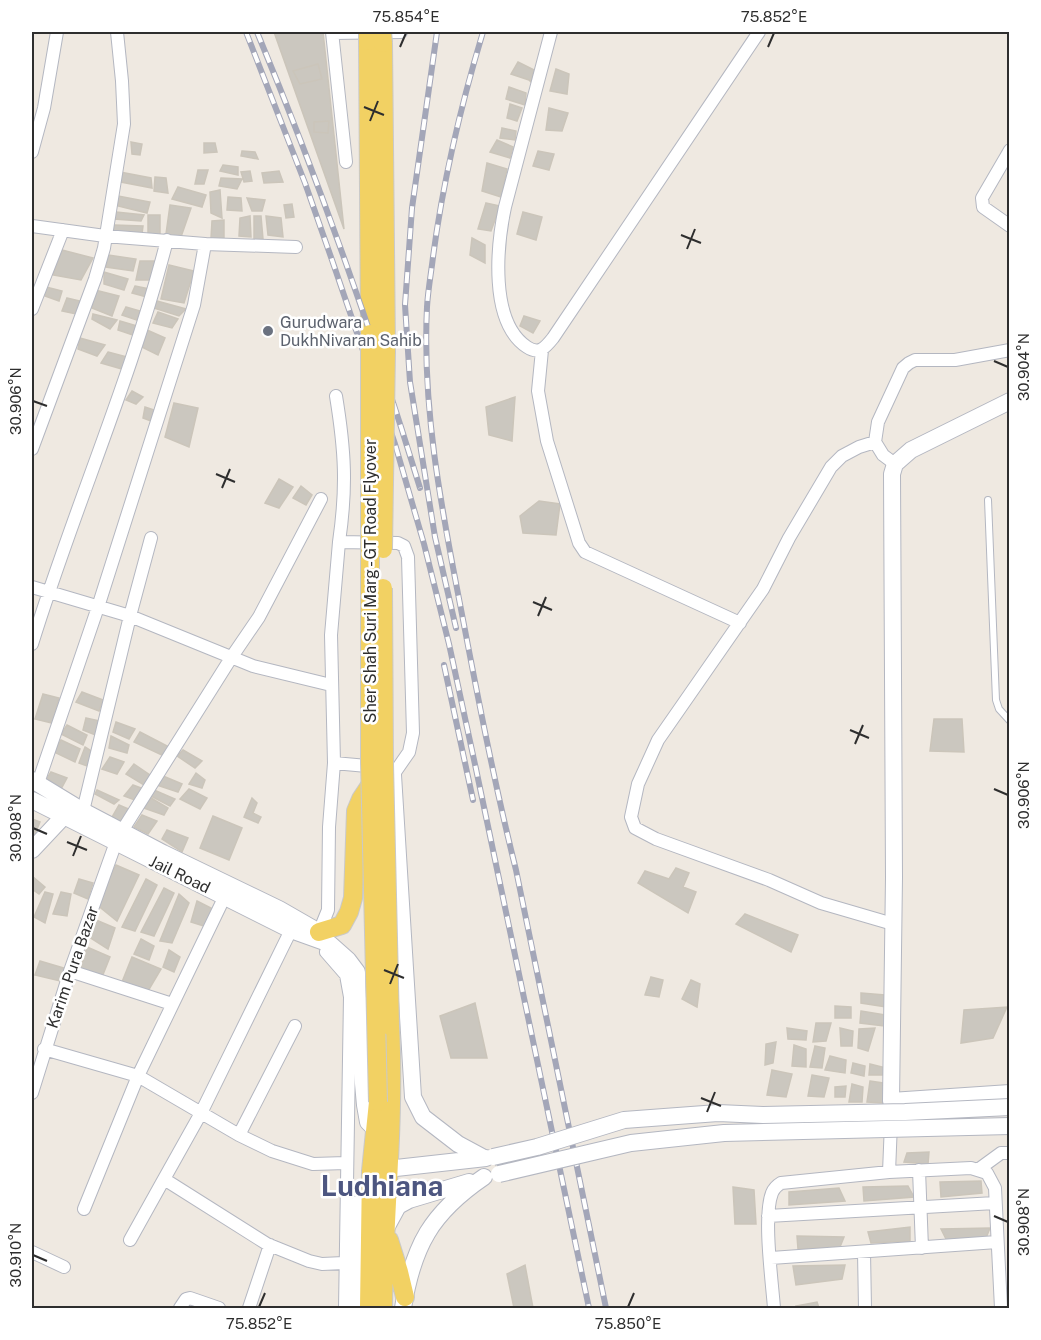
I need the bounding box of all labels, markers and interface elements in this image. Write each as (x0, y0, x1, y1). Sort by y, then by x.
text: 75.854°E (373, 8, 440, 25)
text: 75.852°E (741, 8, 807, 25)
place label: Gurudwara DukhNivaran Sahib (280, 313, 422, 350)
marker: Gurudwara DukhNivaran Sahib (261, 324, 275, 338)
text: 30.904°N (1015, 333, 1032, 401)
text: 30.906°N (7, 367, 24, 435)
street label: Sher Shah Suri Marg - GT Road Flyover (361, 439, 380, 723)
text: 30.906°N (1015, 761, 1032, 829)
text: 30.908°N (7, 794, 24, 862)
street label: Jail Road (146, 851, 214, 897)
street label: Karim Pura Bazar (43, 903, 102, 1031)
district label: Ludhiana (321, 1169, 443, 1202)
text: 30.908°N (1015, 1188, 1032, 1256)
text: 30.910°N (7, 1223, 24, 1287)
text: 75.852°E (226, 1315, 292, 1332)
text: 75.850°E (595, 1315, 661, 1332)

